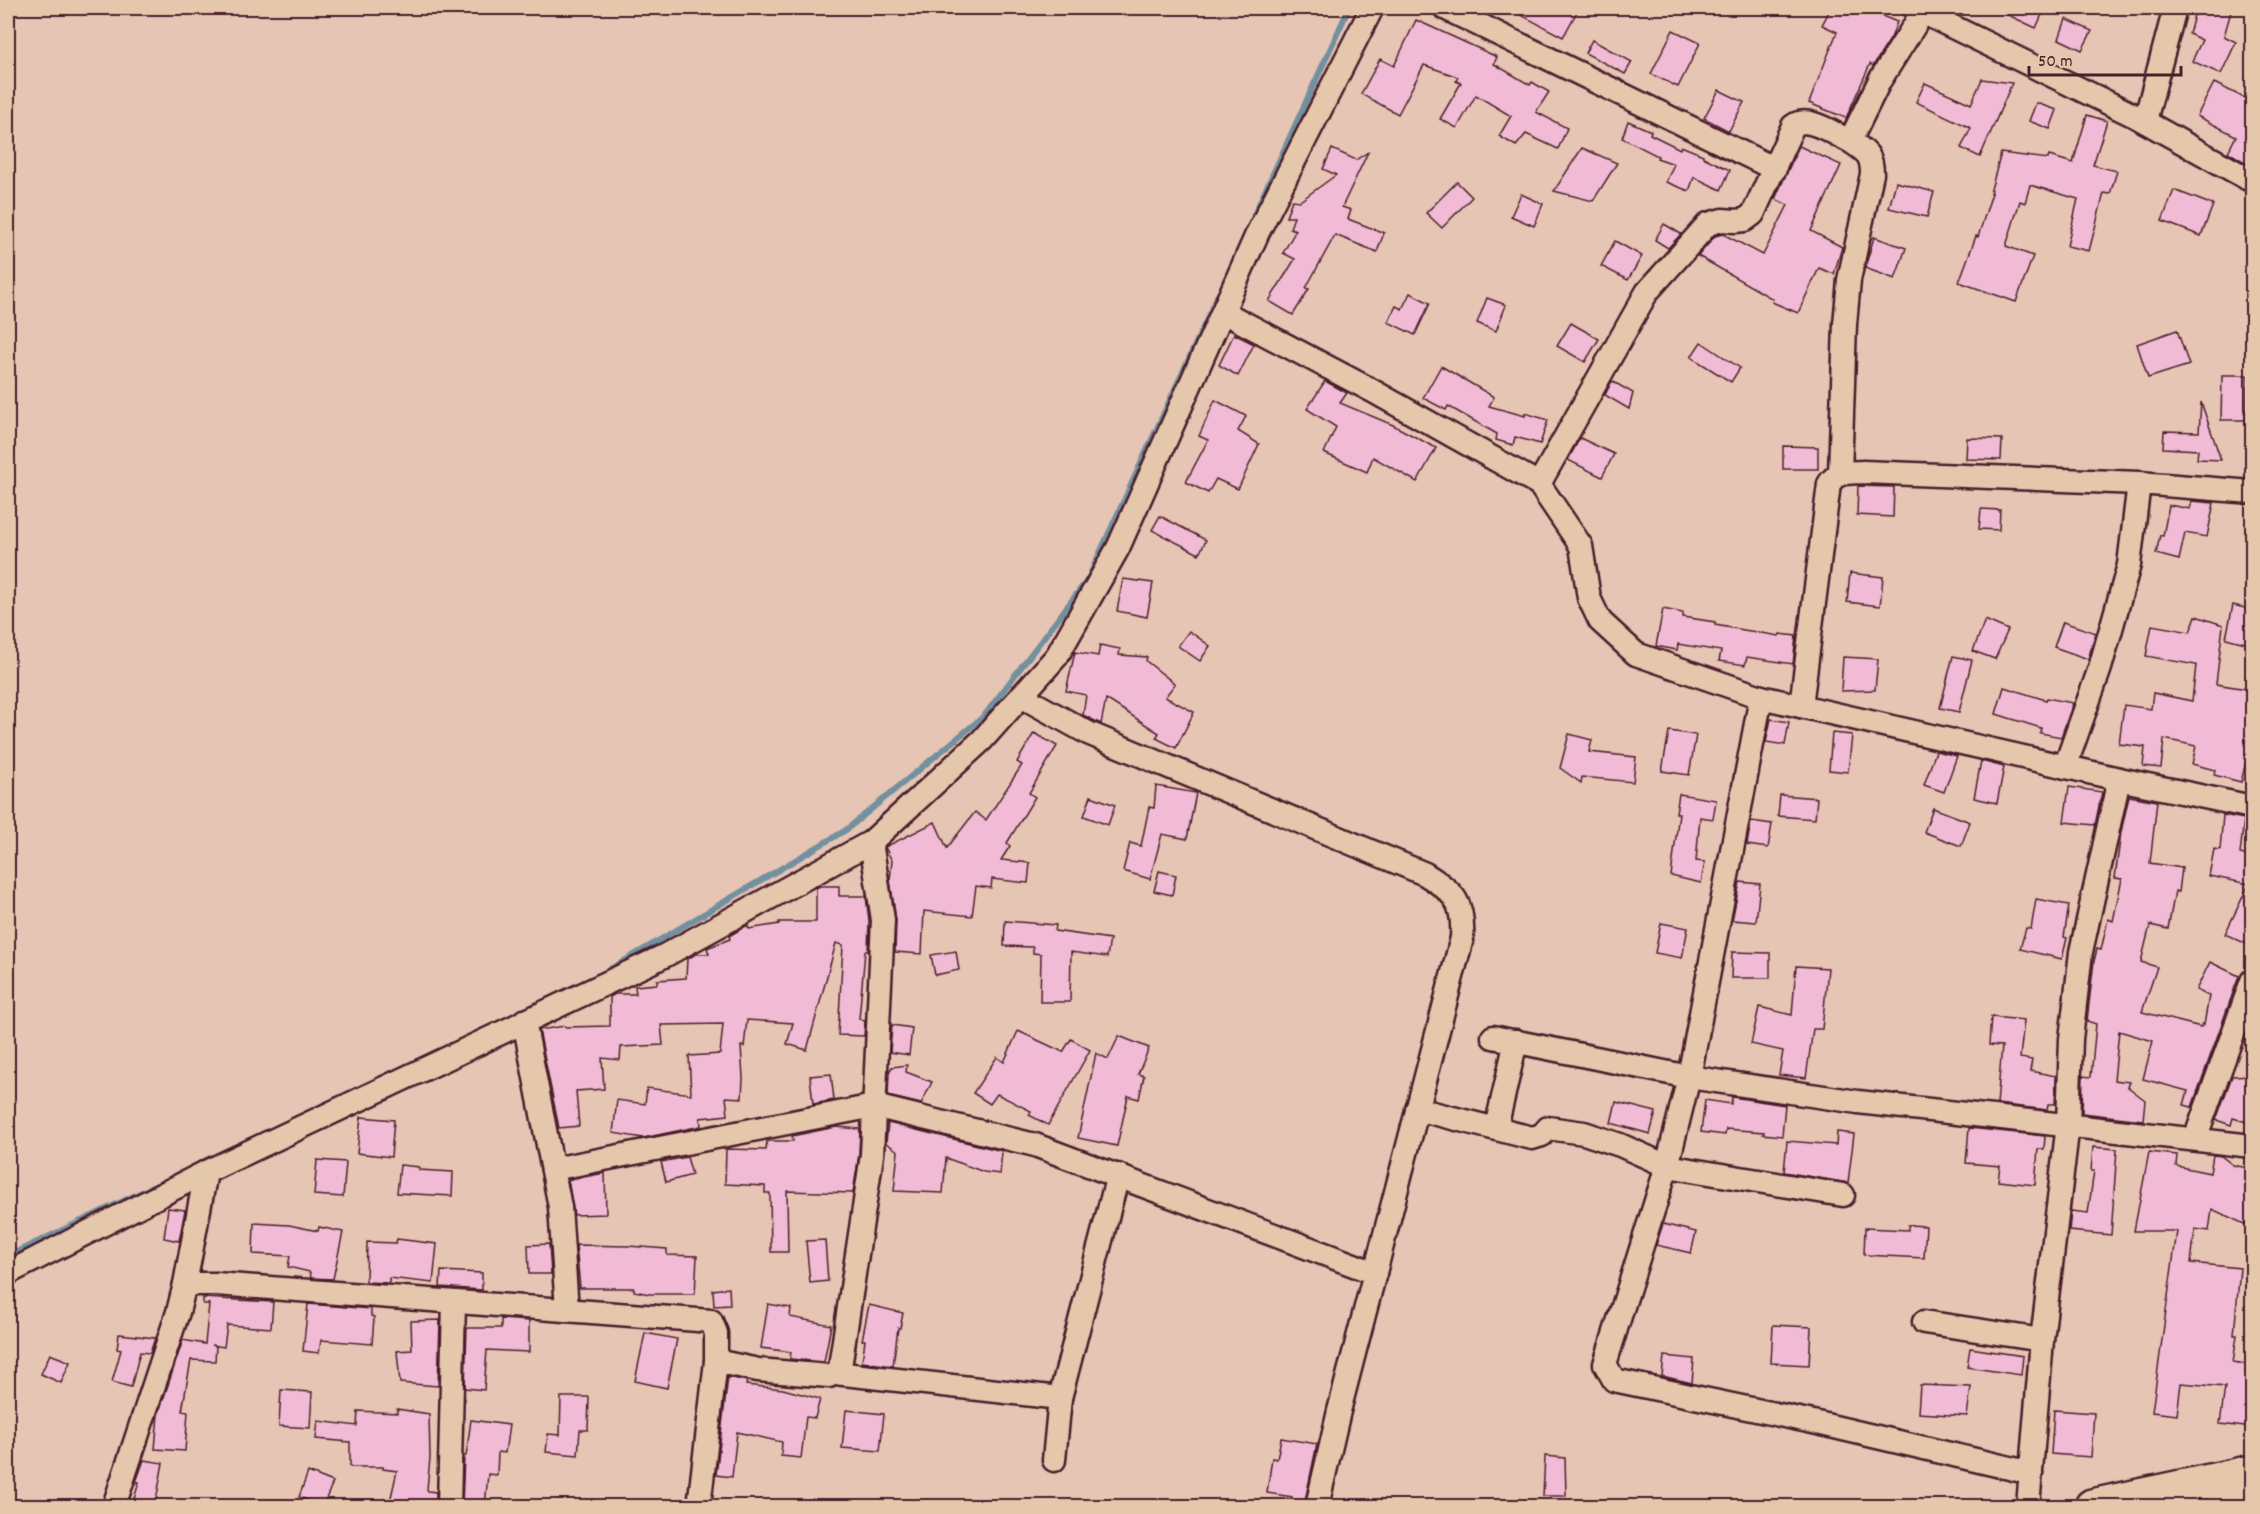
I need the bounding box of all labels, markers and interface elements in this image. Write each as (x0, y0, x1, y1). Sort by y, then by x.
scale bar (2029, 39, 2180, 77)
text: 50 m (2038, 50, 2073, 75)

